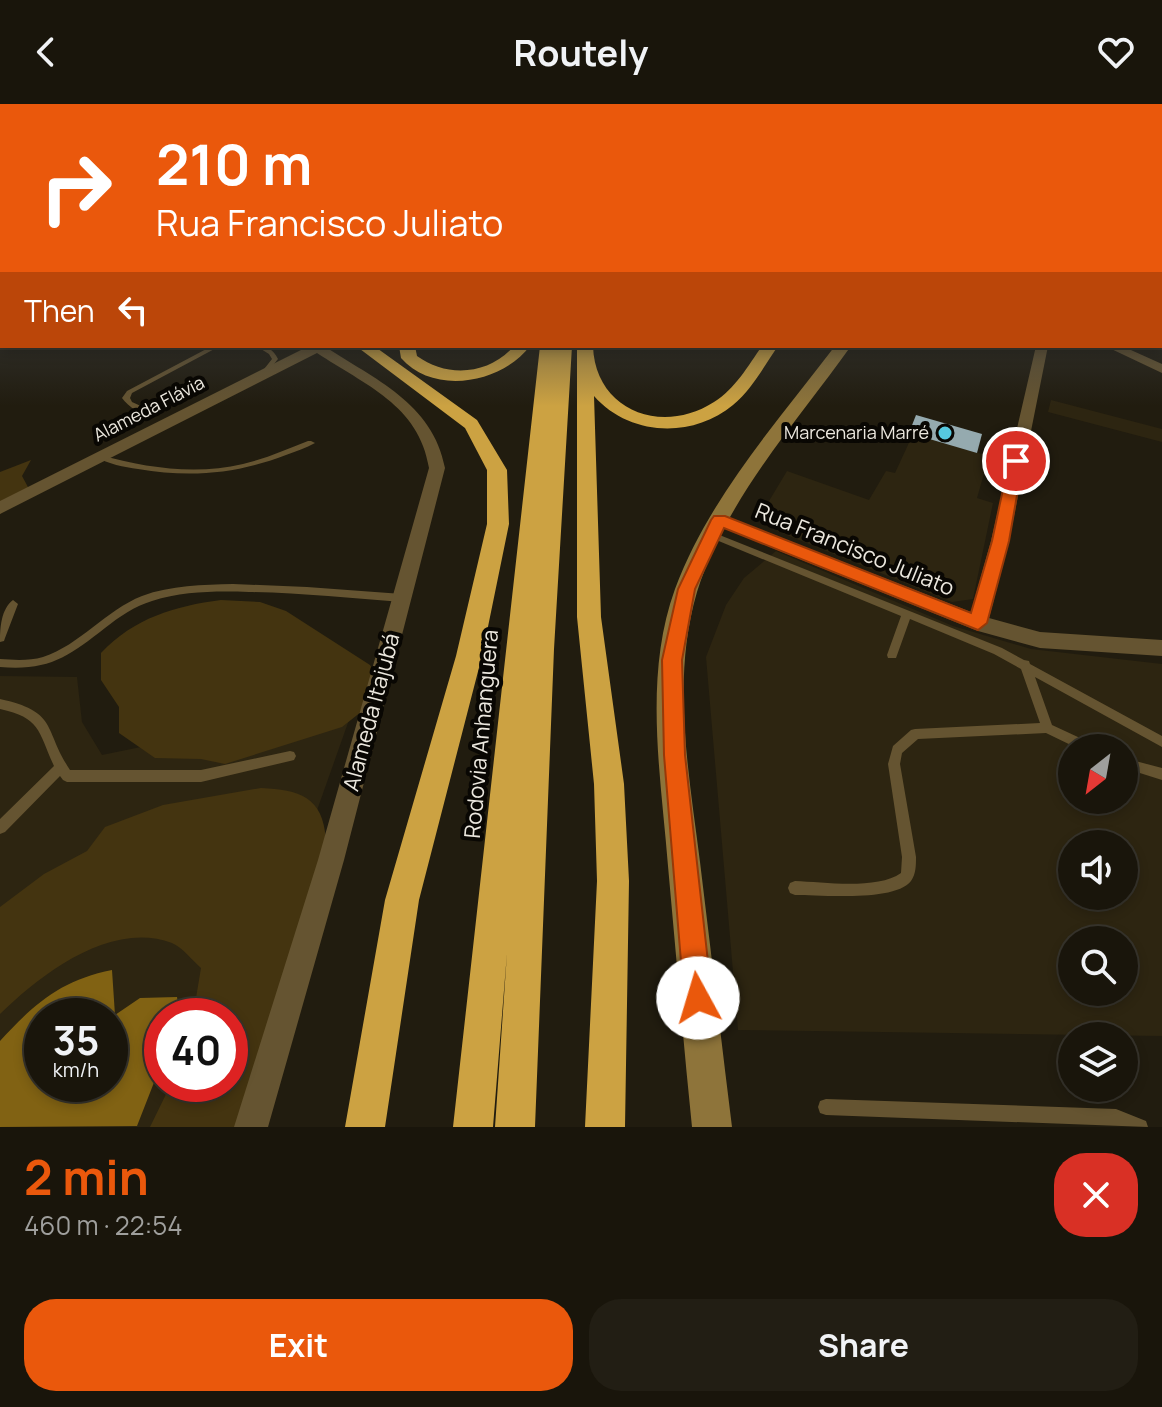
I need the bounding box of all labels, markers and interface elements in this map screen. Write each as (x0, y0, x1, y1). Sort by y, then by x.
text: Routely (513, 28, 649, 77)
icon: back (24, 30, 68, 74)
icon: heart (1094, 30, 1138, 74)
text: 210 m (156, 125, 312, 202)
icon: right (24, 136, 128, 240)
text: Rua Francisco Juliato (156, 198, 503, 247)
icon: left (111, 288, 155, 332)
text: Then (24, 290, 95, 331)
street label: Alameda Flávia (89, 370, 208, 446)
place label: Marcenaria Marré (784, 420, 929, 444)
marker: Marcenaria Marré (936, 424, 954, 442)
pin (982, 427, 1050, 495)
icon: arrive (994, 439, 1038, 483)
street label: Rua Francisco Juliato (751, 495, 959, 603)
street label: Rodovia Anhanguera (457, 628, 505, 840)
street label: Alameda Itajubá (335, 630, 407, 794)
north arrow (1058, 734, 1138, 814)
map controls (1058, 734, 1138, 1102)
button: sound (1058, 830, 1138, 910)
button: search (1058, 926, 1138, 1006)
position arrow (656, 956, 740, 1040)
speed limit sign: 40 (144, 998, 248, 1102)
text: 35 (53, 1012, 99, 1067)
button: layers (1058, 1022, 1138, 1102)
text: km/h (53, 1056, 99, 1083)
text: 2 min (24, 1144, 149, 1209)
button: close (1054, 1153, 1138, 1237)
text: 460 m · 22:54 (24, 1207, 183, 1243)
button: Exit (24, 1299, 573, 1391)
button: Share (589, 1299, 1138, 1391)

